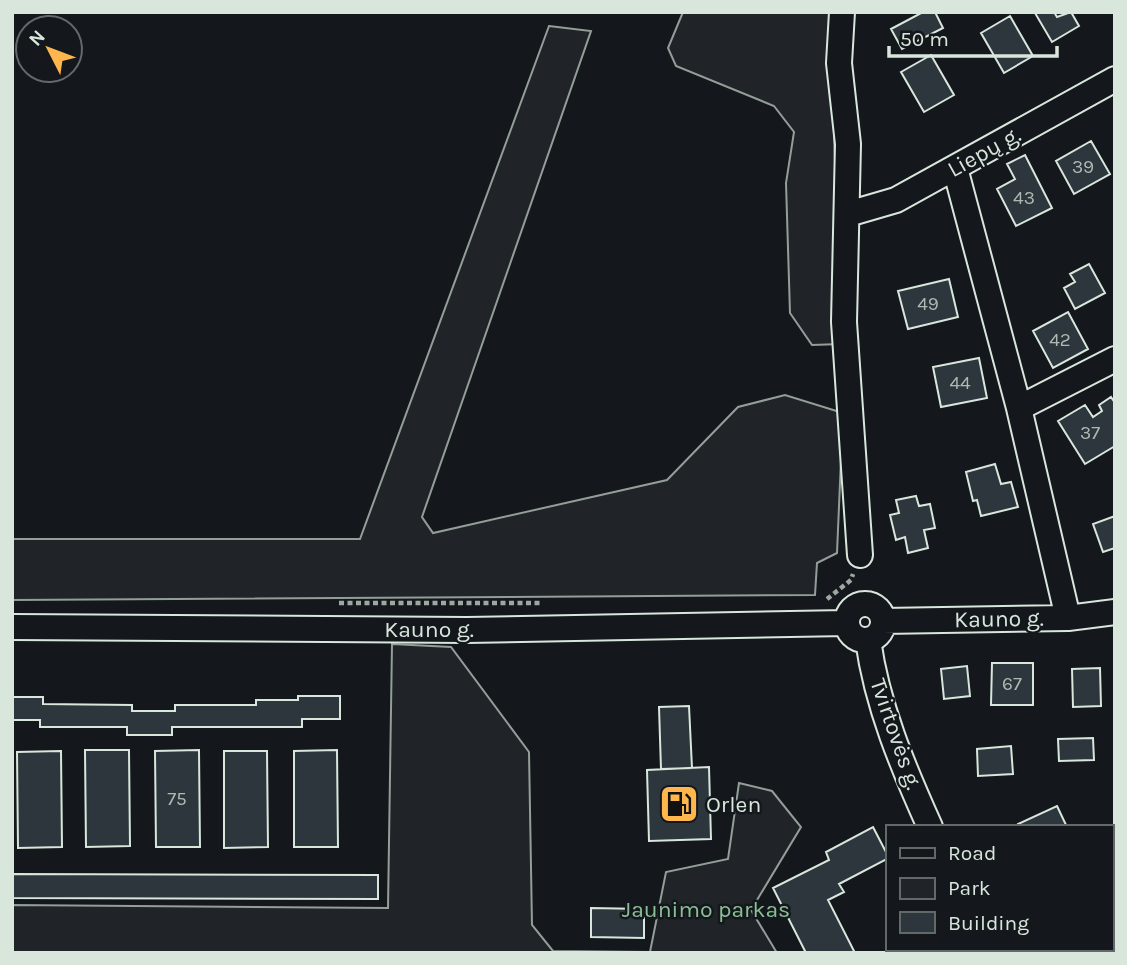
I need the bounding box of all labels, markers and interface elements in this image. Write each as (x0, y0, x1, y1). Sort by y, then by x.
north arrow (14, 14, 84, 84)
scale bar (889, 14, 1057, 58)
text: N (24, 26, 50, 51)
text: 50 m (900, 27, 949, 51)
street label: Liepų g. (943, 121, 1025, 183)
house number: 39 (1072, 156, 1094, 178)
house number: 43 (1013, 187, 1035, 209)
house number: 49 (917, 293, 939, 315)
house number: 42 (1049, 329, 1071, 351)
house number: 44 (949, 372, 971, 394)
house number: 37 (1080, 422, 1100, 444)
street label: Kauno g. (954, 605, 1044, 633)
street label: Kauno g. (384, 616, 474, 643)
house number: 67 (1002, 673, 1022, 695)
street label: Tvirtovės g. (864, 675, 928, 793)
fuel station icon: Orlen (658, 783, 700, 825)
house number: 75 (167, 788, 187, 810)
place label: Orlen (706, 791, 761, 818)
legend (886, 825, 1113, 951)
text: Road (948, 841, 996, 865)
text: Park (948, 876, 991, 900)
park label: Jaunimo parkas (622, 896, 790, 923)
text: Building (948, 911, 1029, 935)

